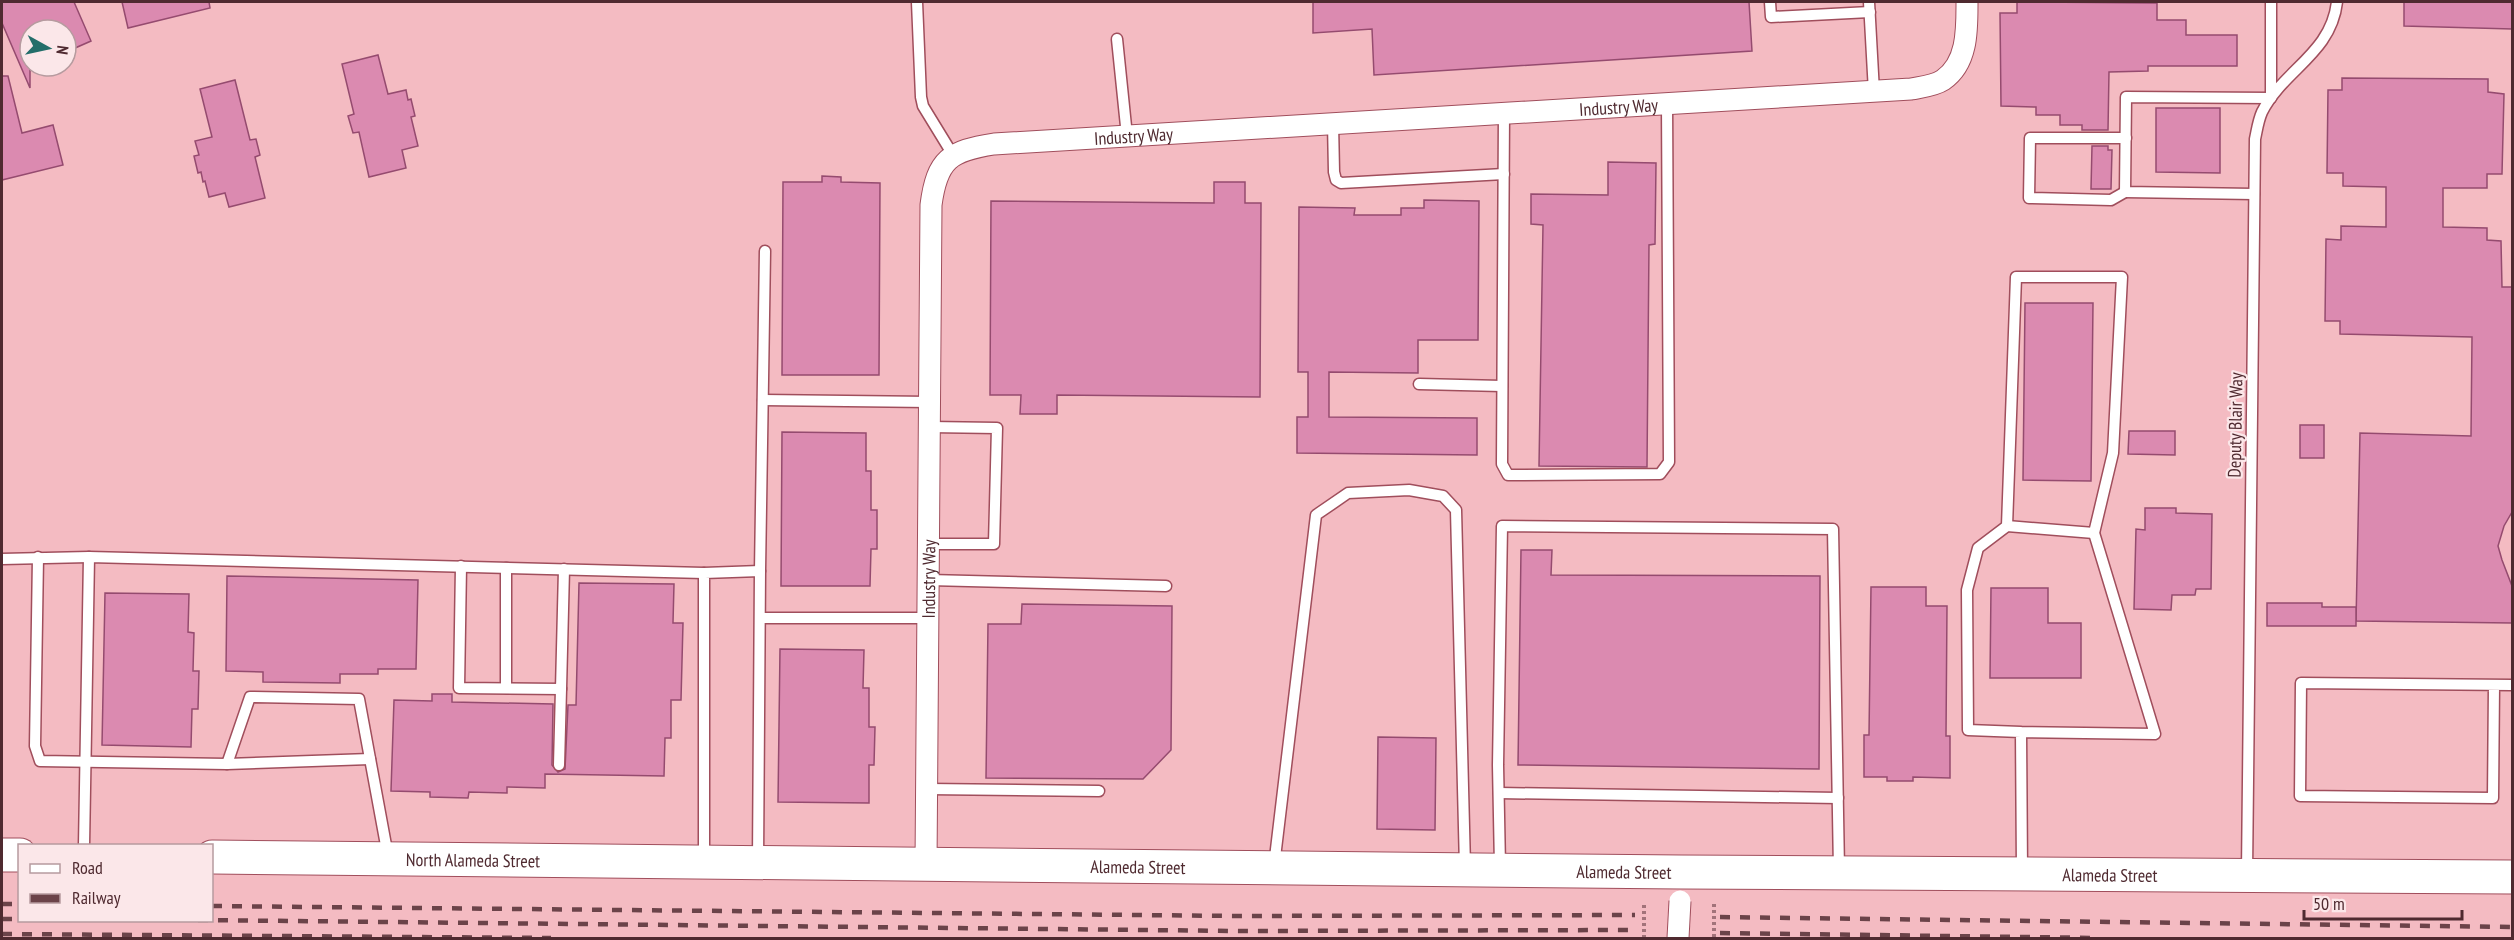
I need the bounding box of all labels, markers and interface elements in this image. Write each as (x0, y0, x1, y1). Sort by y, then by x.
north arrow (18, 18, 78, 78)
text: N (52, 44, 73, 56)
street label: Industry Way (1578, 93, 1659, 120)
street label: Industry Way (1093, 122, 1174, 149)
street label: Deputy Blair Way (2223, 372, 2247, 478)
street label: Industry Way (916, 539, 940, 619)
legend (18, 844, 213, 922)
street label: North Alameda Street (406, 847, 540, 872)
street label: Alameda Street (1090, 854, 1186, 878)
text: Road (72, 856, 103, 879)
street label: Alameda Street (1576, 859, 1672, 883)
street label: Alameda Street (2062, 863, 2158, 886)
scale bar (2304, 883, 2462, 921)
text: Railway (72, 886, 121, 909)
text: 50 m (2313, 892, 2345, 915)

